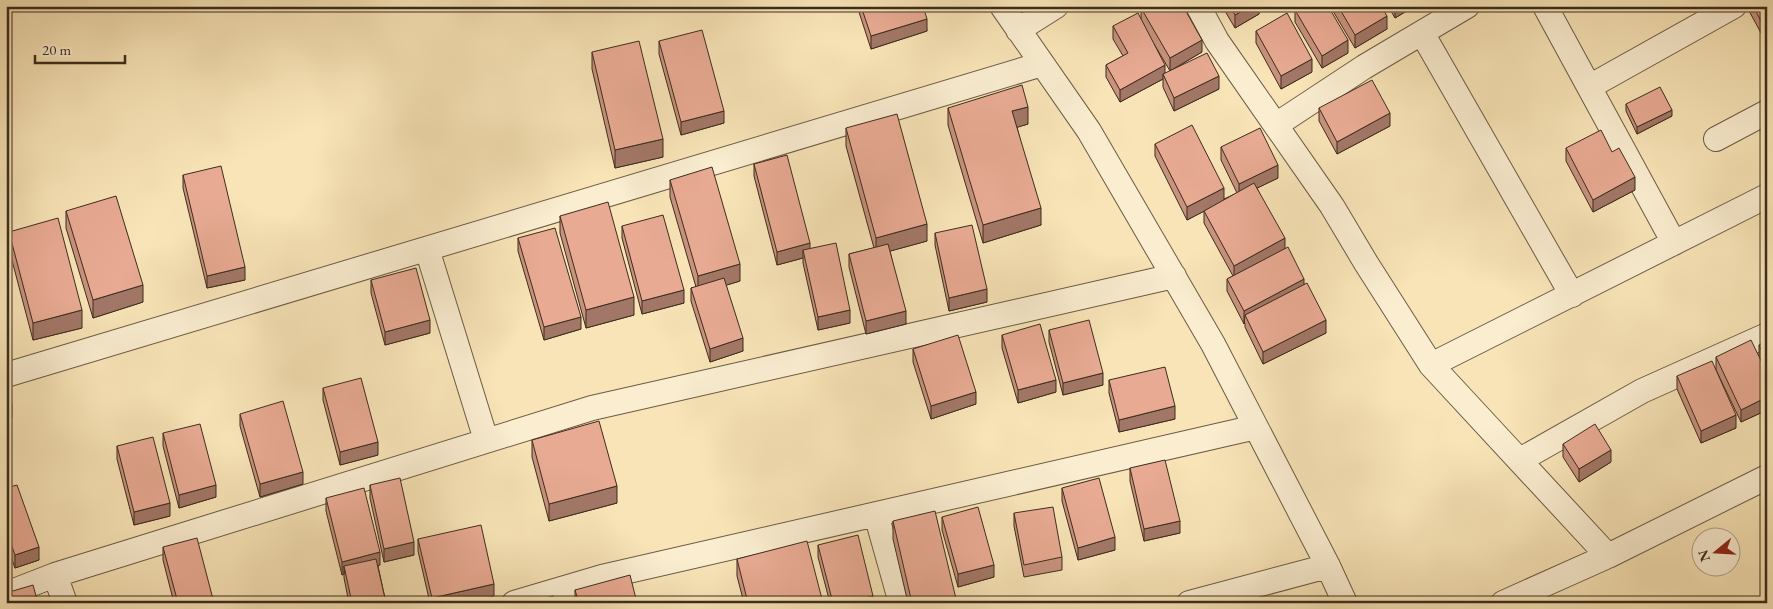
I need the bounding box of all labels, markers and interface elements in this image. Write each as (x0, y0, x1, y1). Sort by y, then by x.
scale bar (35, 32, 125, 64)
text: 20 m (42, 40, 71, 59)
north arrow (1690, 526, 1740, 576)
text: N (1693, 547, 1714, 564)

